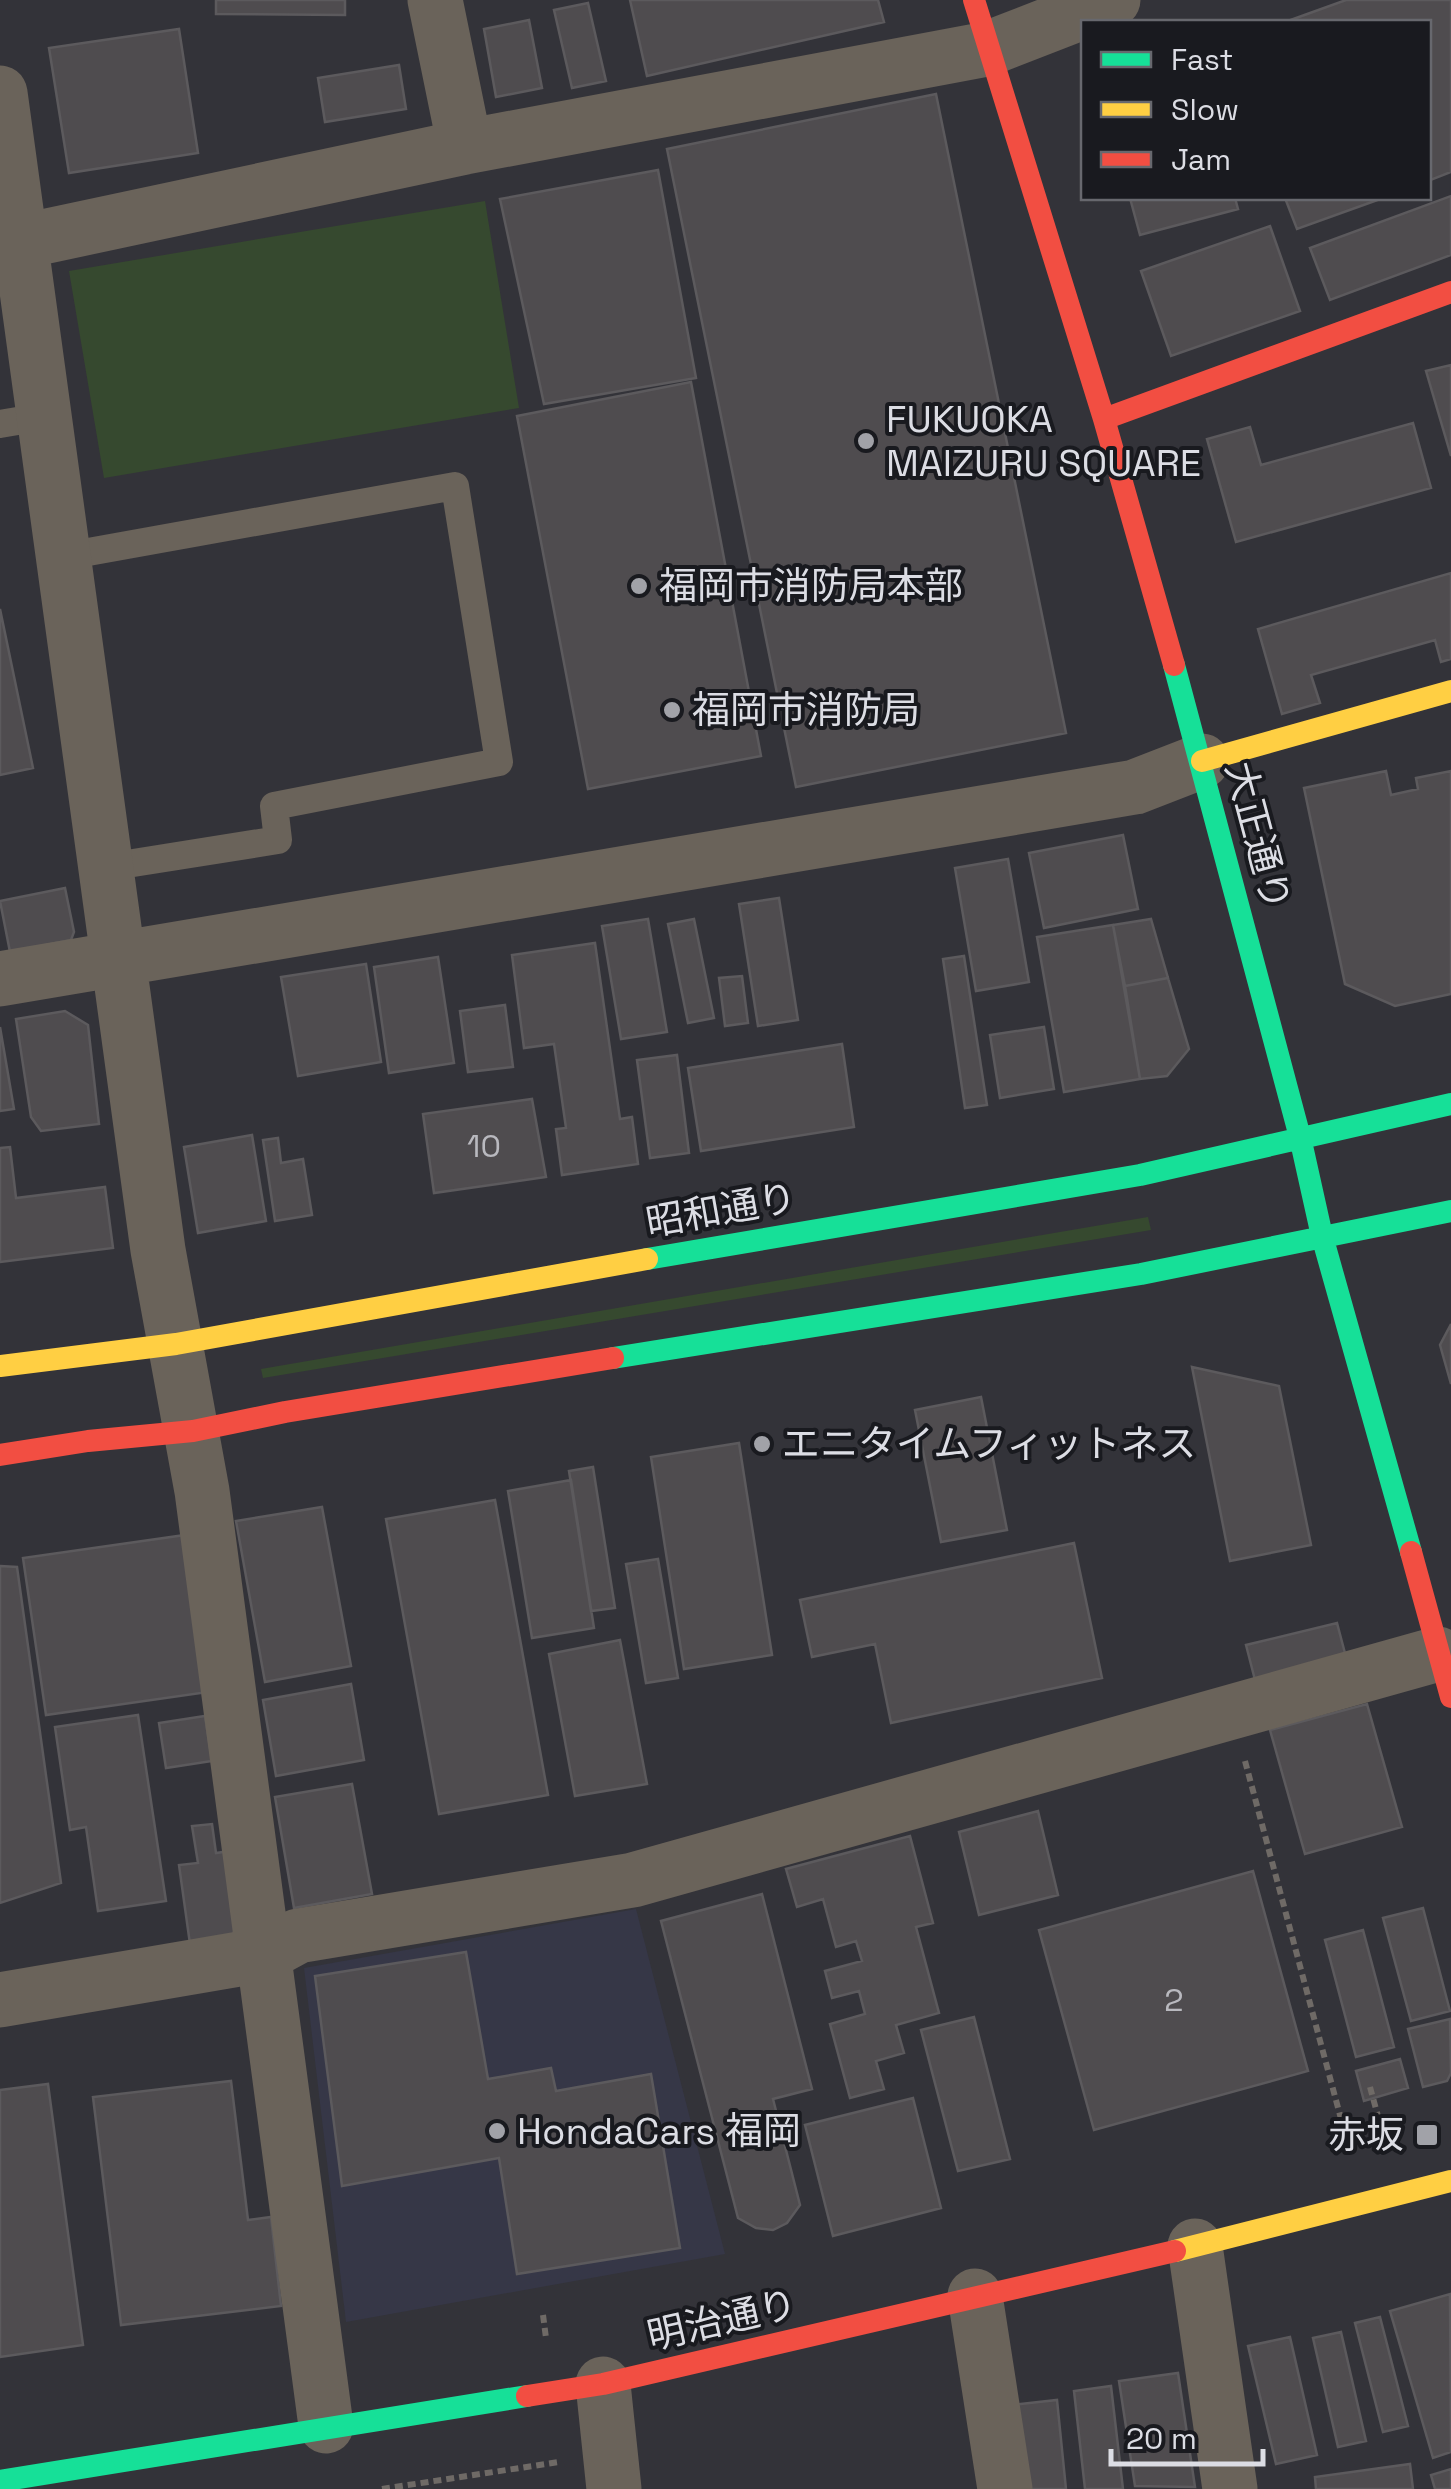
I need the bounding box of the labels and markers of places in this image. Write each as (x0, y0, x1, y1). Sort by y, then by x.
place label: FUKUOKA MAIZURU SQUARE (886, 395, 1201, 487)
marker: FUKUOKA MAIZURU SQUARE (855, 430, 877, 452)
place label: 福岡市消防局本部 (659, 562, 963, 610)
marker: 福岡市消防局本部 (628, 575, 650, 597)
place label: 福岡市消防局 (692, 686, 920, 734)
marker: 福岡市消防局 (661, 699, 683, 721)
place label: エニタイムフィットネス (782, 1420, 1196, 1468)
marker: エニタイムフィットネス (751, 1433, 773, 1455)
place label: HondaCars 福岡 (517, 2107, 801, 2155)
place label: 赤坂 (1328, 2111, 1404, 2159)
marker: HondaCars 福岡 (486, 2120, 508, 2142)
marker: 赤坂 (1414, 2122, 1440, 2148)

